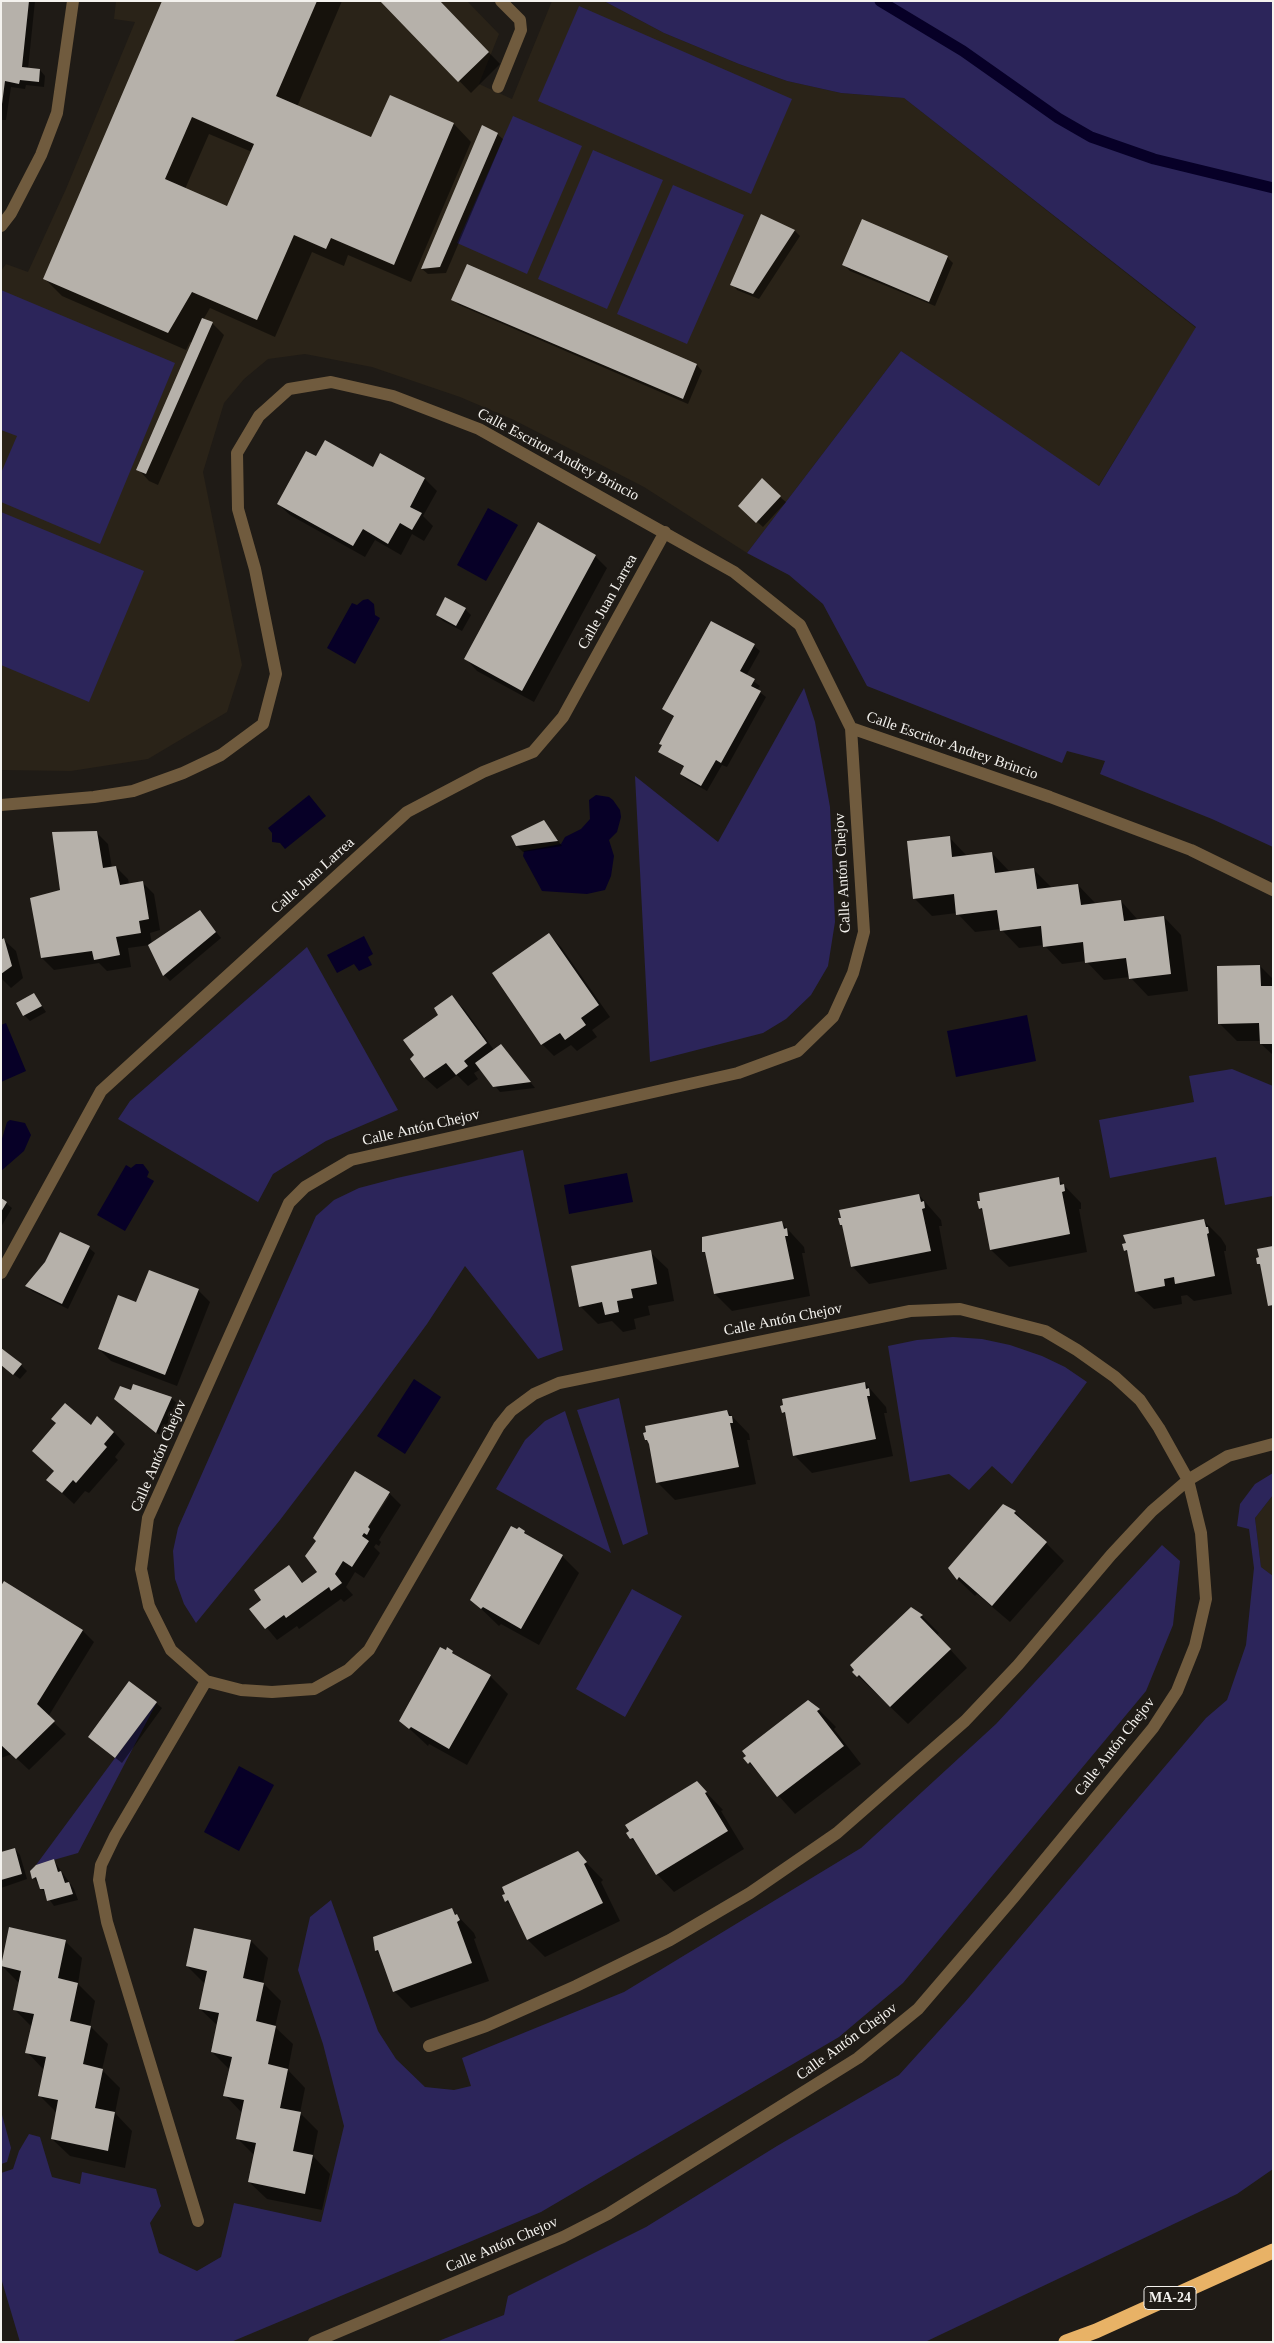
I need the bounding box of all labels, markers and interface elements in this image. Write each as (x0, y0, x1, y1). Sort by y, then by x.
street label: Calle Escritor Andrey Brincio (474, 405, 642, 505)
street label: Calle Juan Larrea (574, 551, 642, 653)
street label: Calle Escritor Andrey Brincio (864, 708, 1040, 784)
street label: Calle Antón Chejov (831, 813, 855, 933)
street label: Calle Juan Larrea (268, 834, 358, 918)
street label: Calle Antón Chejov (361, 1106, 481, 1150)
street label: Calle Antón Chejov (722, 1300, 844, 1340)
street label: Calle Antón Chejov (127, 1397, 191, 1515)
street label: Calle Antón Chejov (1071, 1694, 1159, 1800)
street label: Calle Antón Chejov (793, 1999, 901, 2085)
street label: Calle Antón Chejov (443, 2213, 561, 2277)
road number: MA-24 (1144, 2286, 1196, 2310)

